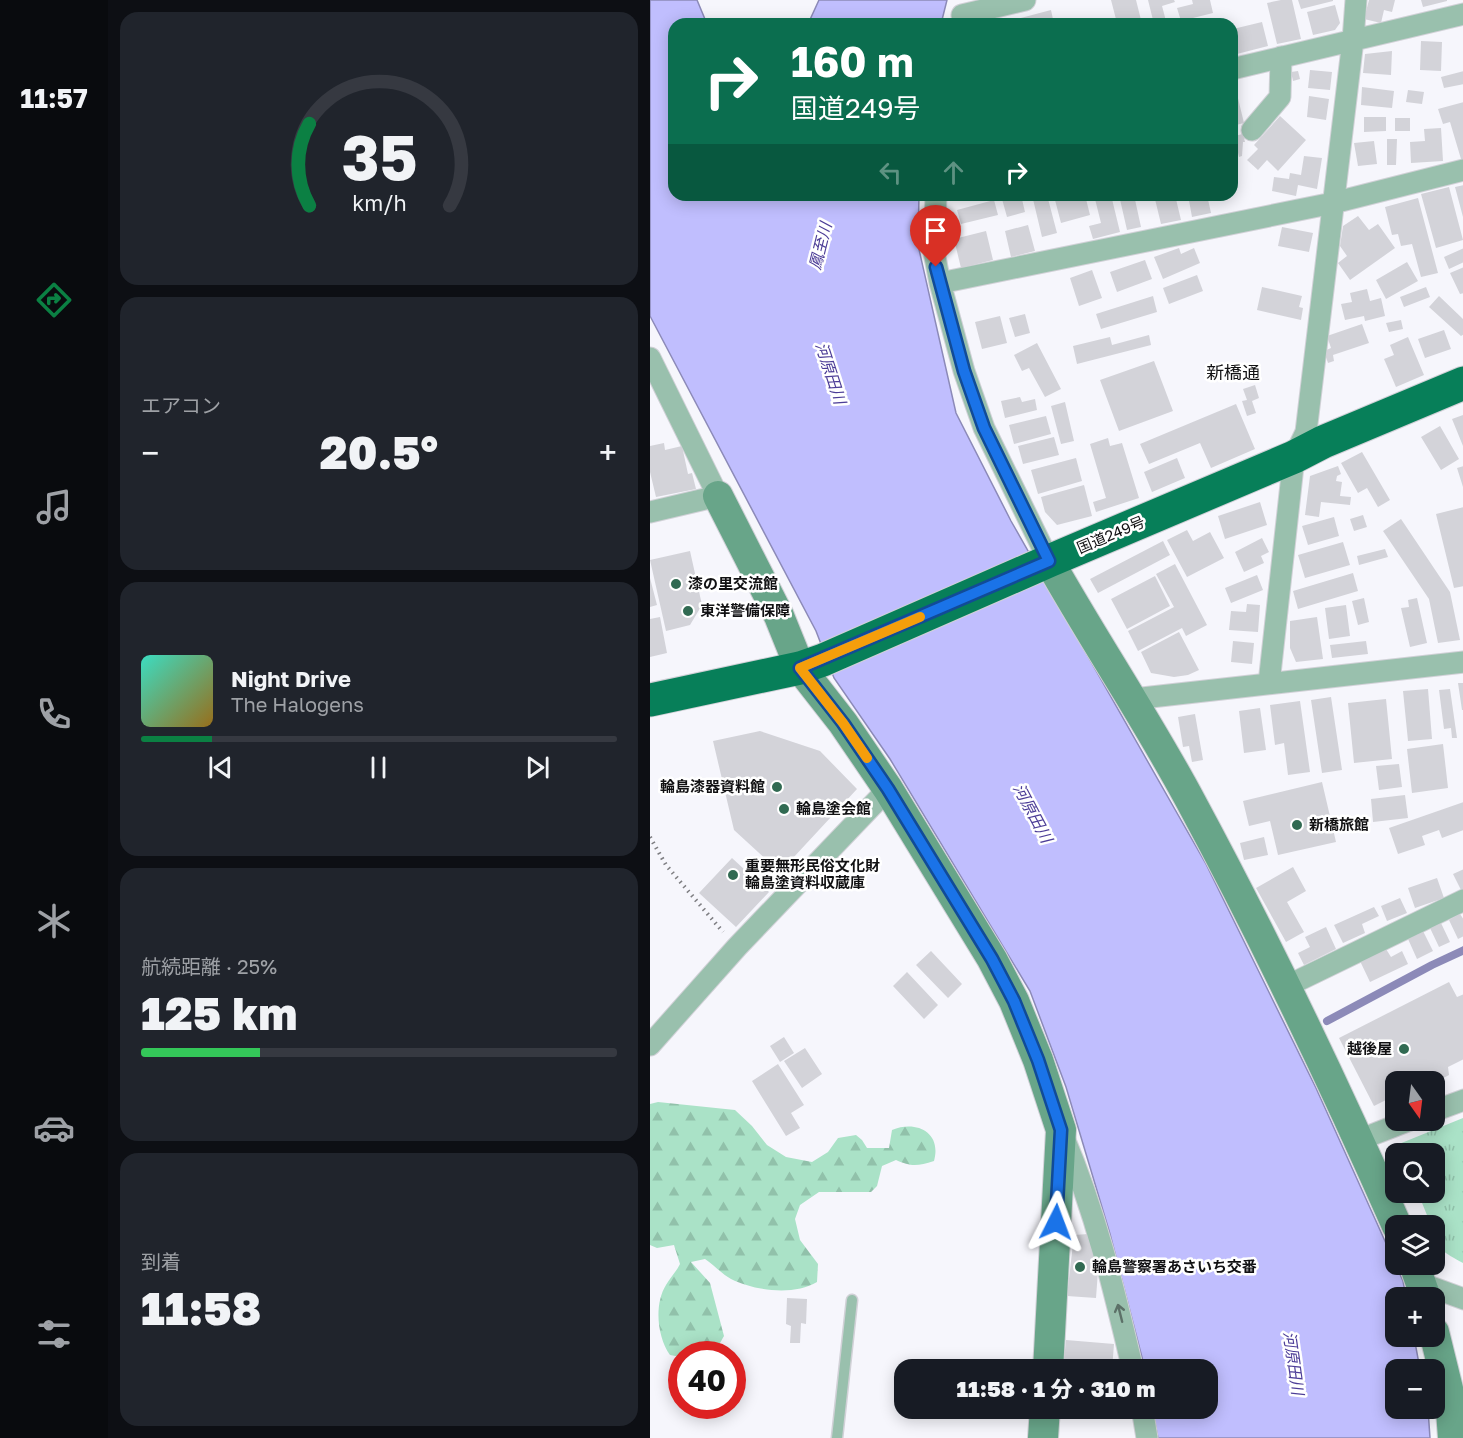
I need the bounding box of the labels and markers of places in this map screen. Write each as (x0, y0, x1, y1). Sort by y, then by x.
pin (910, 205, 961, 267)
place label: 漆の里交流館 (688, 574, 778, 592)
marker: 漆の里交流館 (669, 577, 683, 591)
place label: 東洋警備保障 (700, 601, 790, 619)
marker: 東洋警備保障 (681, 604, 695, 618)
place label: 輪島漆器資料館 (660, 777, 765, 795)
marker: 輪島漆器資料館 (770, 780, 784, 794)
place label: 輪島塗会館 (796, 799, 871, 817)
marker: 輪島塗会館 (777, 802, 791, 816)
place label: 新橋旅館 (1309, 815, 1369, 833)
marker: 新橋旅館 (1290, 818, 1304, 832)
place label: 重要無形民俗文化財 輪島塗資料収蔵庫 (745, 856, 880, 891)
marker: 重要無形民俗文化財 輪島塗資料収蔵庫 (726, 868, 740, 882)
place label: 越後屋 (1347, 1039, 1392, 1057)
marker: 越後屋 (1397, 1042, 1411, 1056)
place label: 輪島警察署あさいち交番 (1092, 1257, 1257, 1275)
marker: 輪島警察署あさいち交番 (1073, 1260, 1087, 1274)

